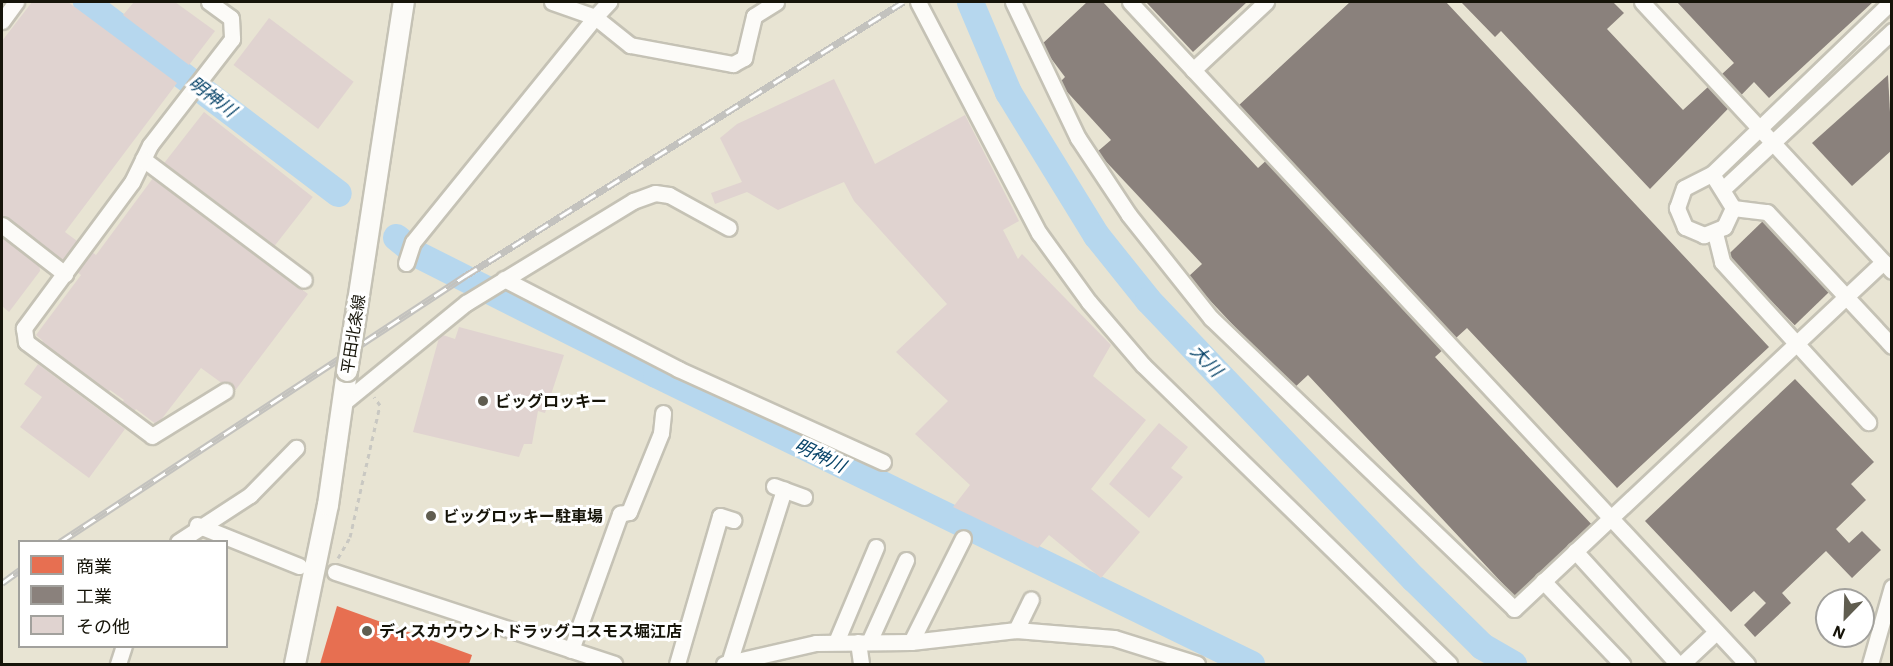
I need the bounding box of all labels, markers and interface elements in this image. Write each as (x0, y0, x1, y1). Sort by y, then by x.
water label: 明神川 (184, 72, 240, 122)
street label: 平田北条線 (337, 293, 369, 375)
water label: 大川 (1186, 341, 1226, 381)
place label: ビッグロッキー (495, 391, 607, 411)
marker: ビッグロッキー (476, 394, 490, 408)
water label: 明神川 (791, 434, 849, 478)
place label: ビッグロッキー駐車場 (443, 506, 603, 526)
marker: ビッグロッキー駐車場 (424, 509, 438, 523)
legend (18, 540, 228, 648)
text: 商業 (76, 555, 112, 578)
text: 工業 (76, 585, 112, 608)
north arrow (1815, 588, 1875, 648)
text: その他 (76, 615, 130, 638)
place label: ディスカウウントドラッグコスモス堀江店 (379, 621, 683, 641)
text: N (1830, 621, 1848, 644)
marker: ディスカウウントドラッグコスモス堀江店 (360, 624, 374, 638)

